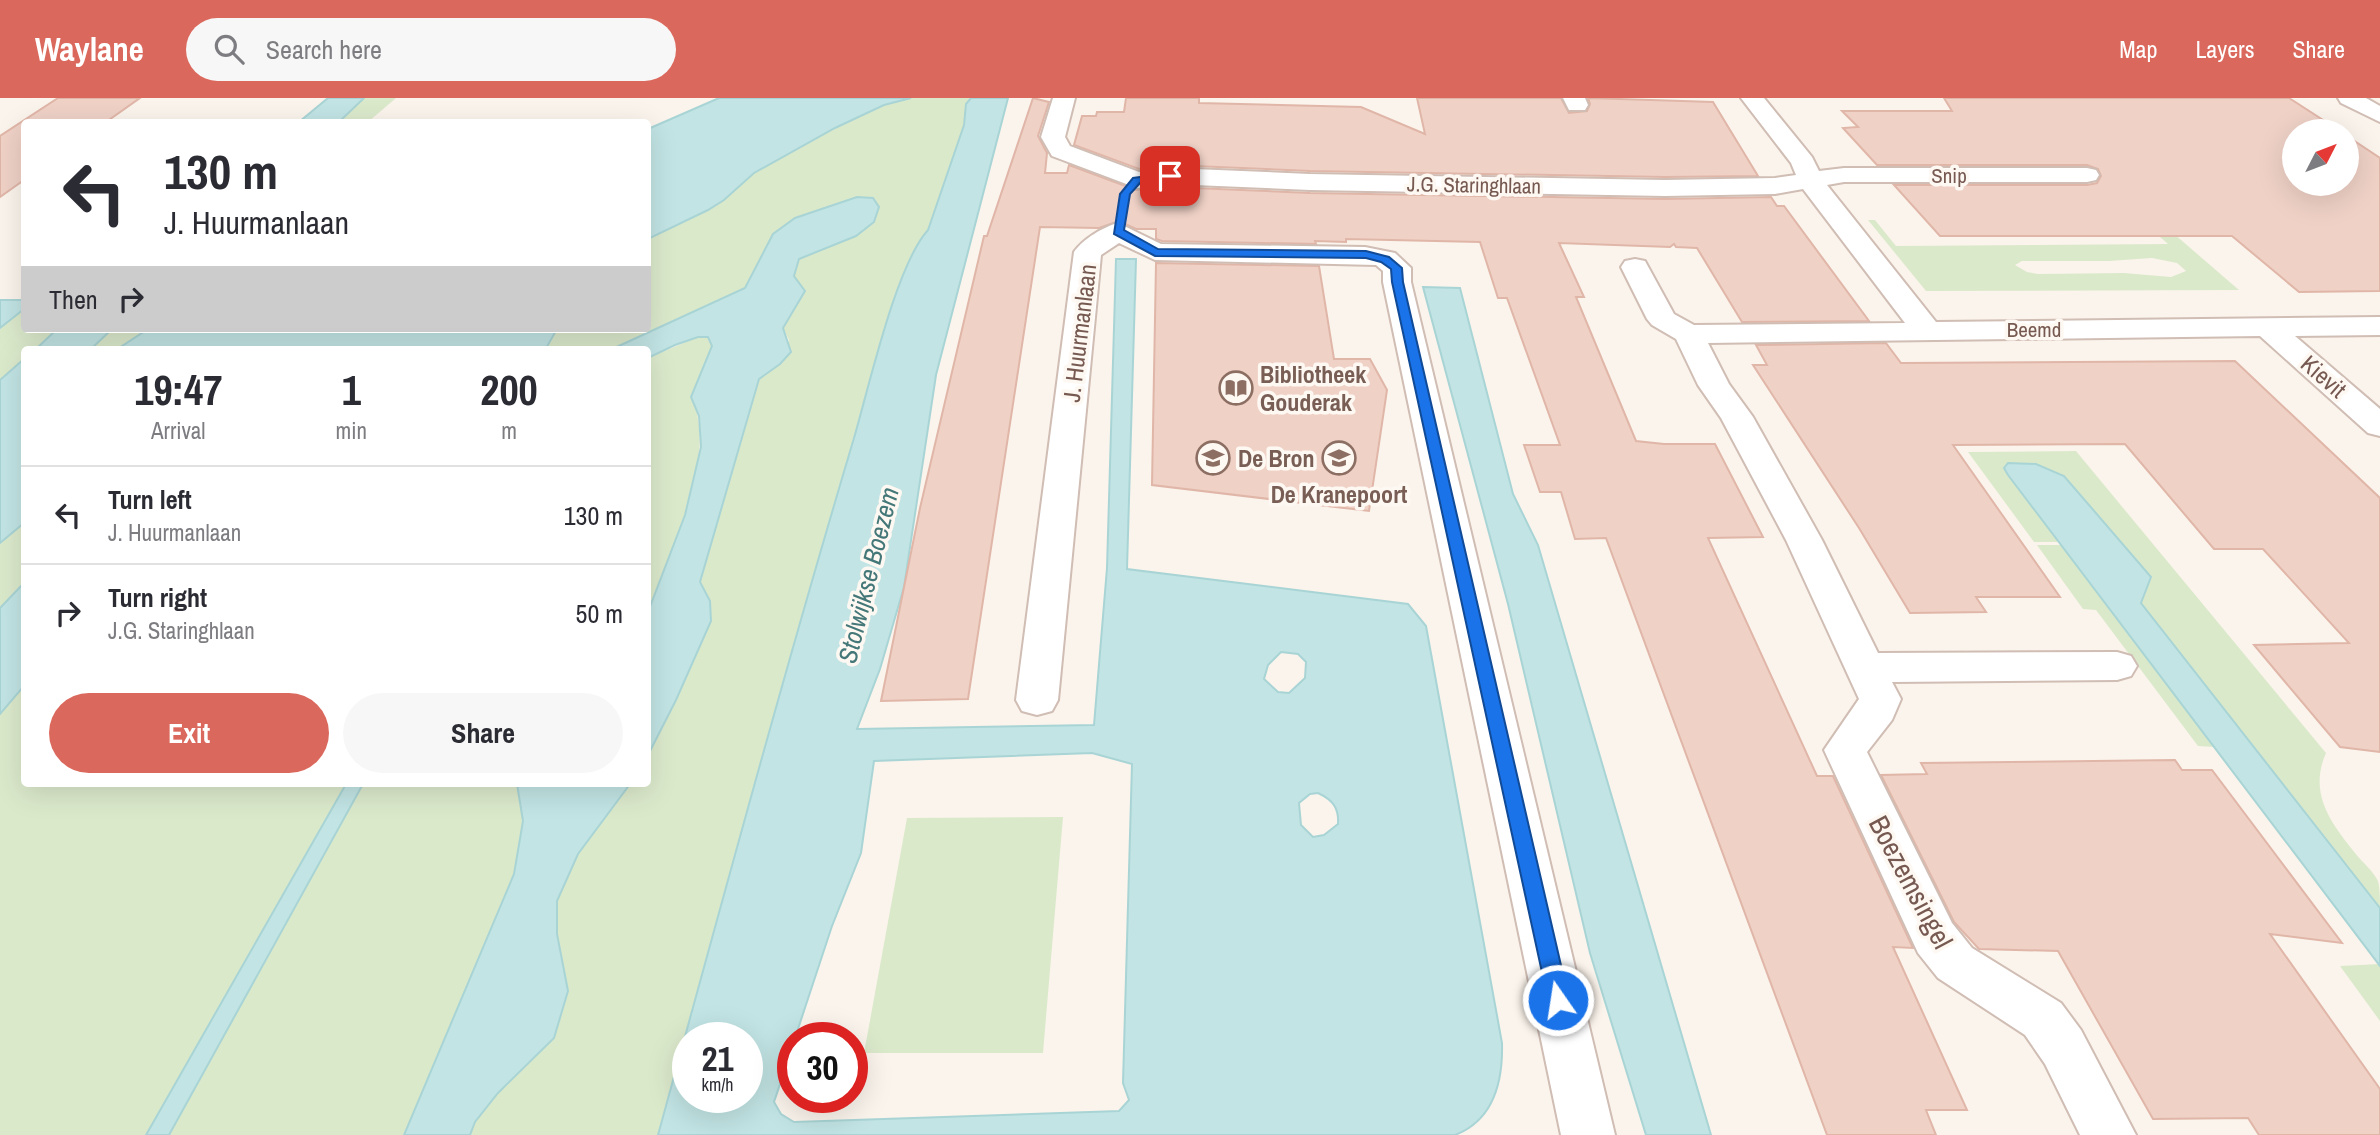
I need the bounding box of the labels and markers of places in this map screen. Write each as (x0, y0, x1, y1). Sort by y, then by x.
pin (1140, 146, 1200, 206)
place label: Bibliotheek Gouderak (1260, 358, 1366, 418)
library icon: Bibliotheek Gouderak (1217, 369, 1255, 407)
school or university icon: De Bron (1194, 439, 1232, 477)
school or university icon: De Kranepoort (1320, 439, 1358, 477)
place label: De Bron (1238, 442, 1315, 474)
place label: De Kranepoort (1271, 478, 1408, 510)

